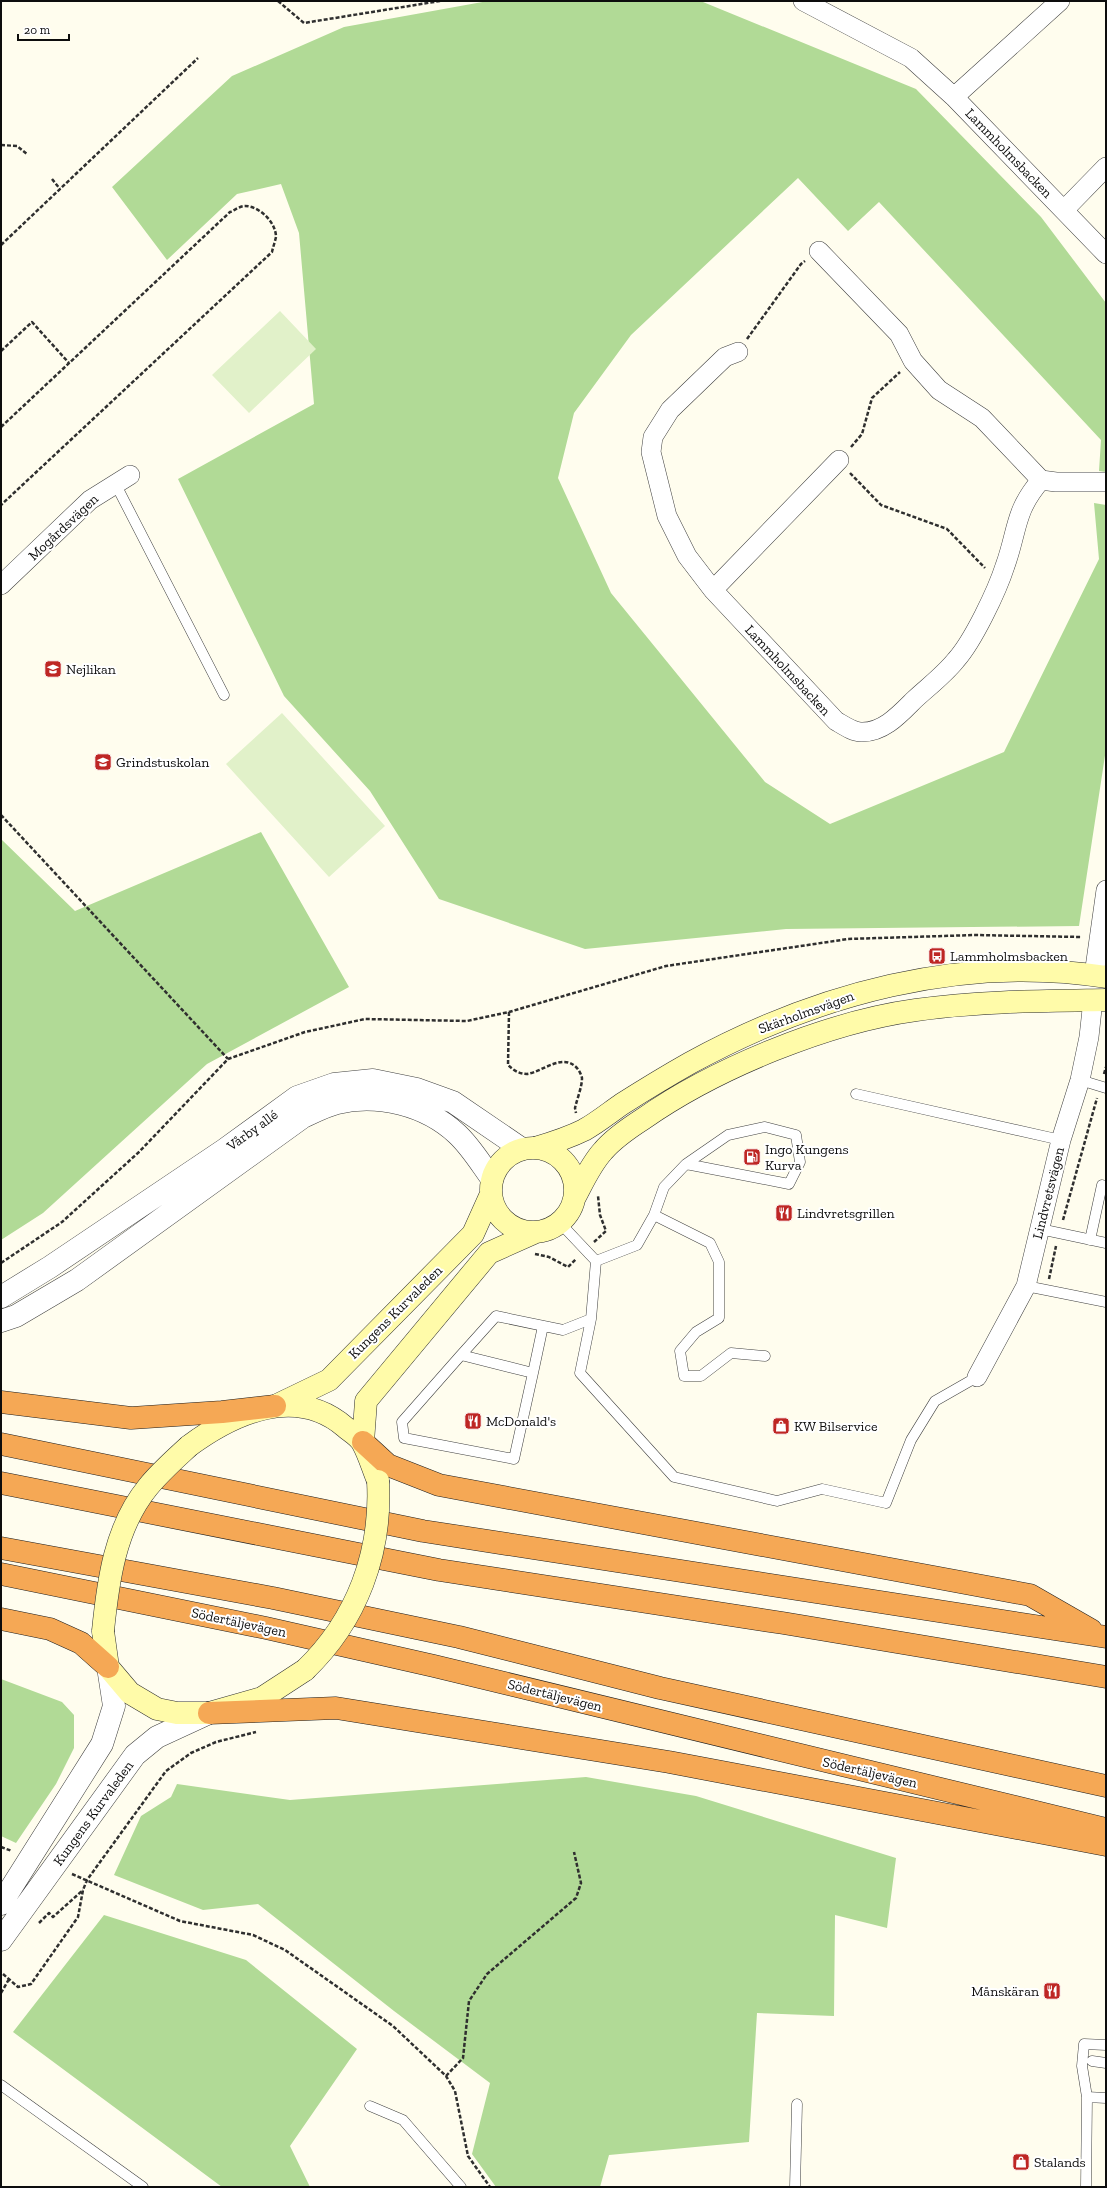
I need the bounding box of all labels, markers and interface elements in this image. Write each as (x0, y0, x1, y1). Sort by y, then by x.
scale bar (18, 16, 69, 42)
text: 20 m (24, 23, 51, 37)
street label: Lammholmsbacken (962, 105, 1056, 202)
street label: Mogårdsvägen (25, 491, 102, 564)
street label: Lammholmsbacken (741, 621, 834, 719)
school or university icon: Nejlikan (43, 659, 63, 679)
place label: Nejlikan (66, 661, 116, 678)
school or university icon: Grindstuskolan (93, 752, 113, 772)
place label: Grindstuskolan (116, 754, 209, 771)
bus stop icon: Lammholmsbacken (927, 946, 947, 966)
place label: Lammholmsbacken (950, 948, 1068, 965)
street label: Skärholmsvägen (756, 987, 856, 1038)
street label: Vårby allé (223, 1106, 281, 1155)
place label: Ingo Kungens Kurva (765, 1141, 849, 1174)
street label: Lindvretsvägen (1029, 1145, 1068, 1241)
fuel station icon: Ingo Kungens Kurva (742, 1147, 762, 1167)
restaurant icon: Lindvretsgrillen (774, 1203, 794, 1223)
place label: Lindvretsgrillen (797, 1205, 895, 1222)
street label: Kungens Kurvaleden (345, 1262, 446, 1363)
restaurant icon: McDonald's (463, 1411, 483, 1431)
place label: McDonald's (486, 1413, 556, 1430)
shop icon: KW Bilservice (771, 1416, 791, 1436)
place label: KW Bilservice (794, 1418, 878, 1435)
street label: Södertäljevägen (190, 1604, 288, 1641)
street label: Södertäljevägen (506, 1676, 604, 1715)
street label: Södertäljevägen (821, 1753, 919, 1792)
street label: Kungens Kurvaleden (50, 1758, 137, 1869)
restaurant icon: Månskäran (1042, 1981, 1062, 2001)
place label: Månskäran (971, 1983, 1039, 2000)
shop icon: Stalands (1011, 2152, 1031, 2172)
place label: Stalands (1034, 2154, 1086, 2171)

